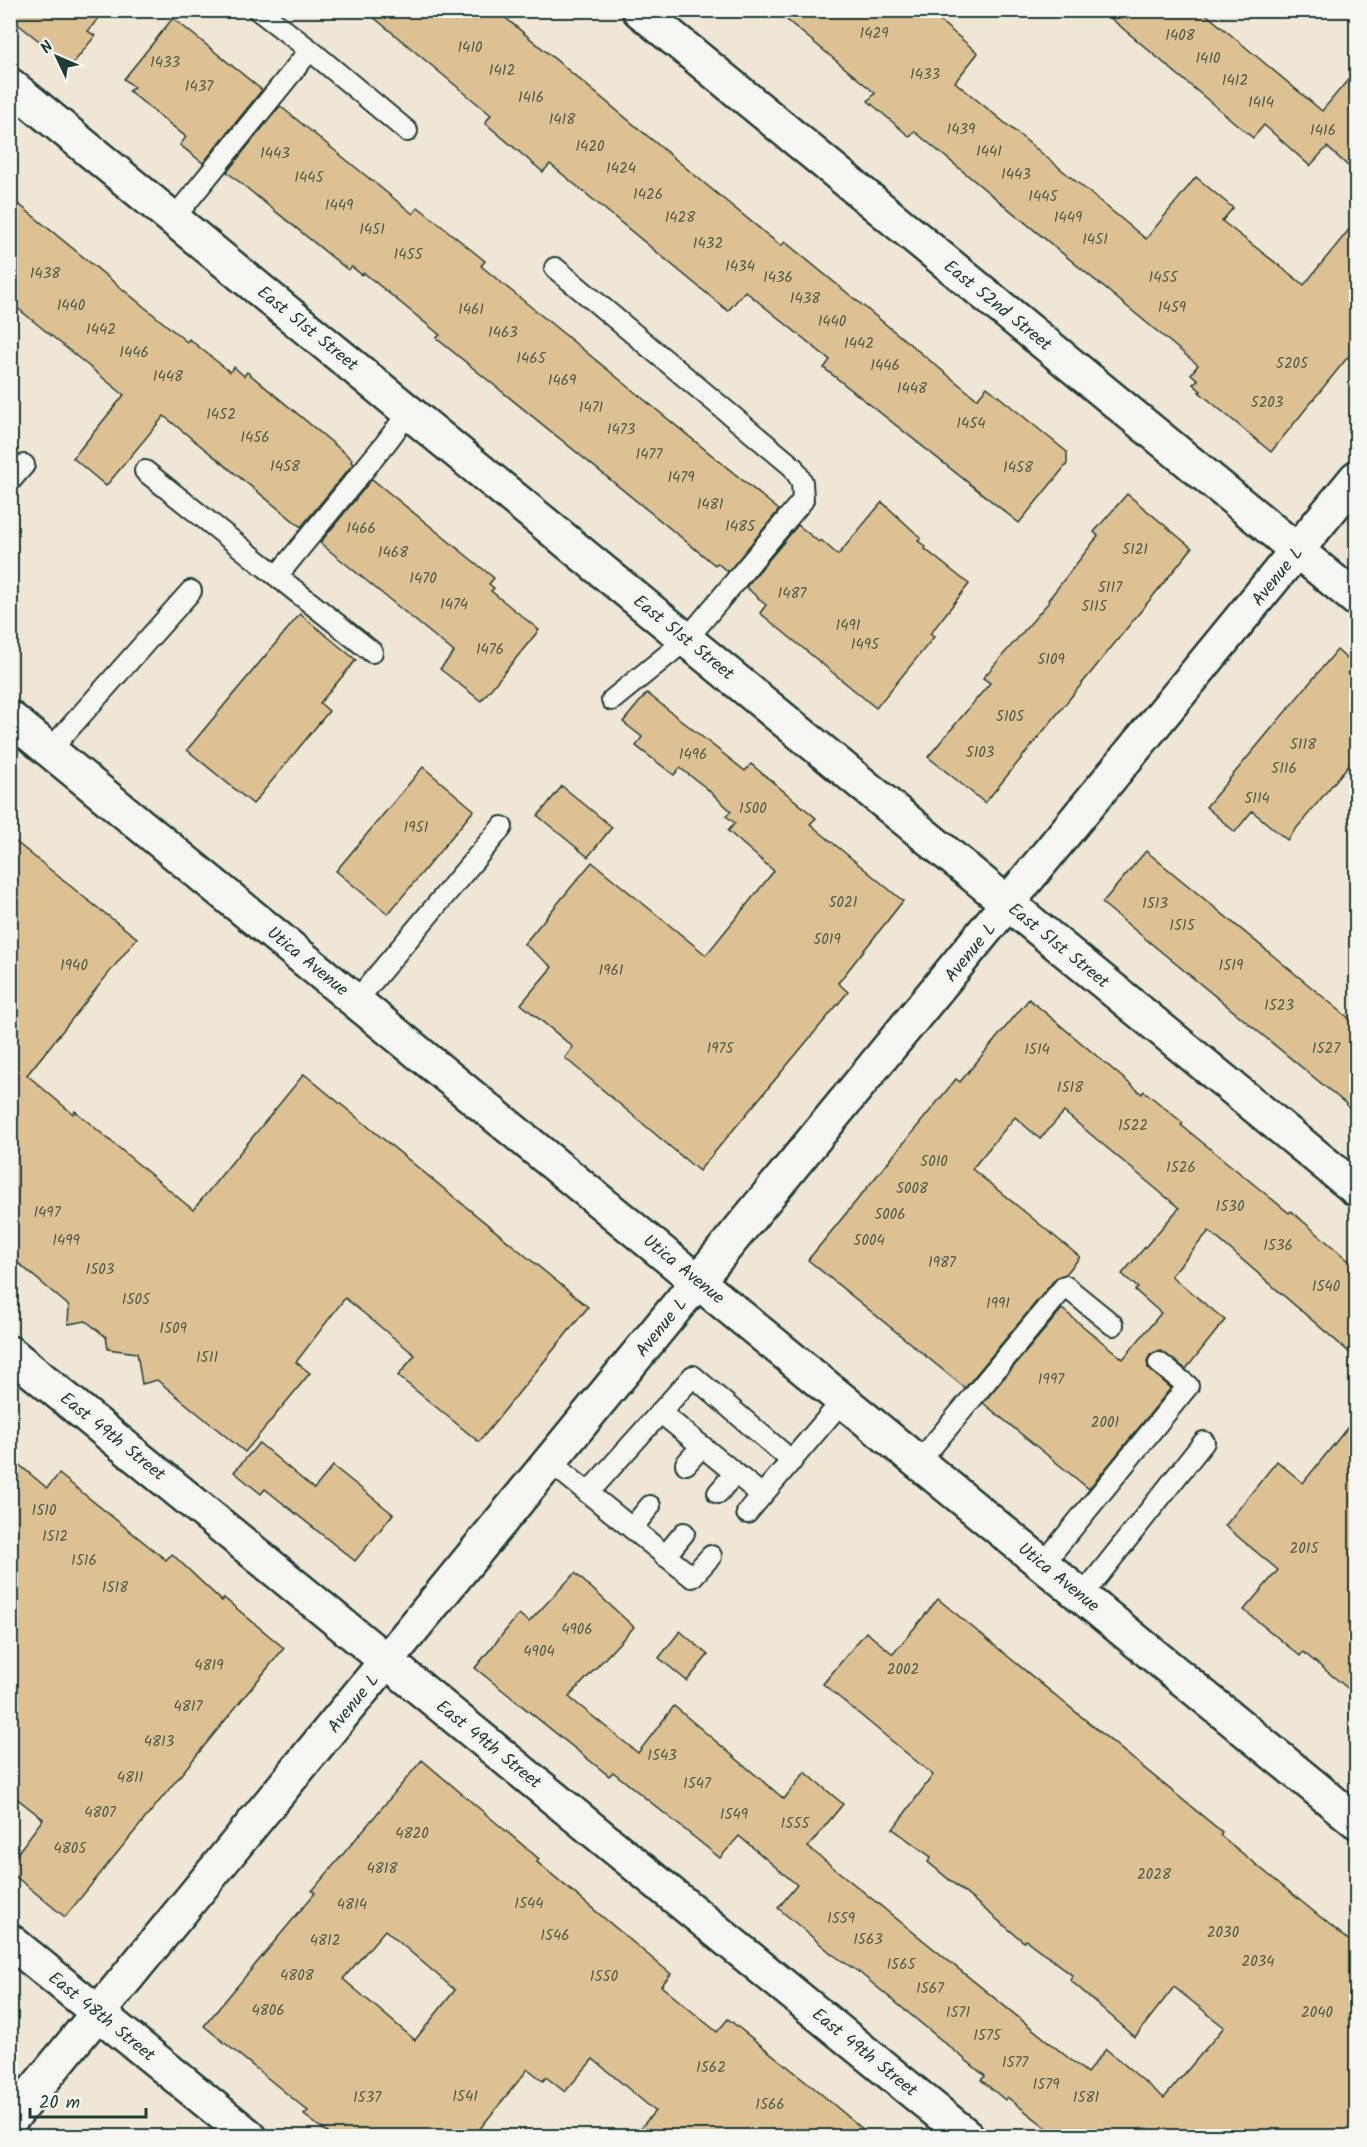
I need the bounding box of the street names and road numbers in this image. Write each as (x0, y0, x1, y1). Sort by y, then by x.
street label: East 52nd Street (936, 253, 1058, 360)
street label: East 51st Street (250, 279, 365, 380)
street label: Avenue L (1245, 541, 1311, 613)
street label: East 51st Street (626, 588, 741, 689)
street label: East 51st Street (1001, 896, 1116, 997)
street label: Avenue L (938, 917, 1004, 989)
street label: Utica Avenue (260, 920, 355, 1004)
street label: Utica Avenue (636, 1228, 731, 1312)
street label: Avenue L (629, 1292, 695, 1364)
street label: East 49th Street (53, 1385, 172, 1490)
street label: Utica Avenue (1011, 1536, 1106, 1620)
street label: Avenue L (321, 1668, 387, 1740)
street label: East 49th Street (429, 1693, 548, 1798)
street label: East 48th Street (41, 1965, 162, 2070)
street label: East 49th Street (805, 2001, 924, 2106)

